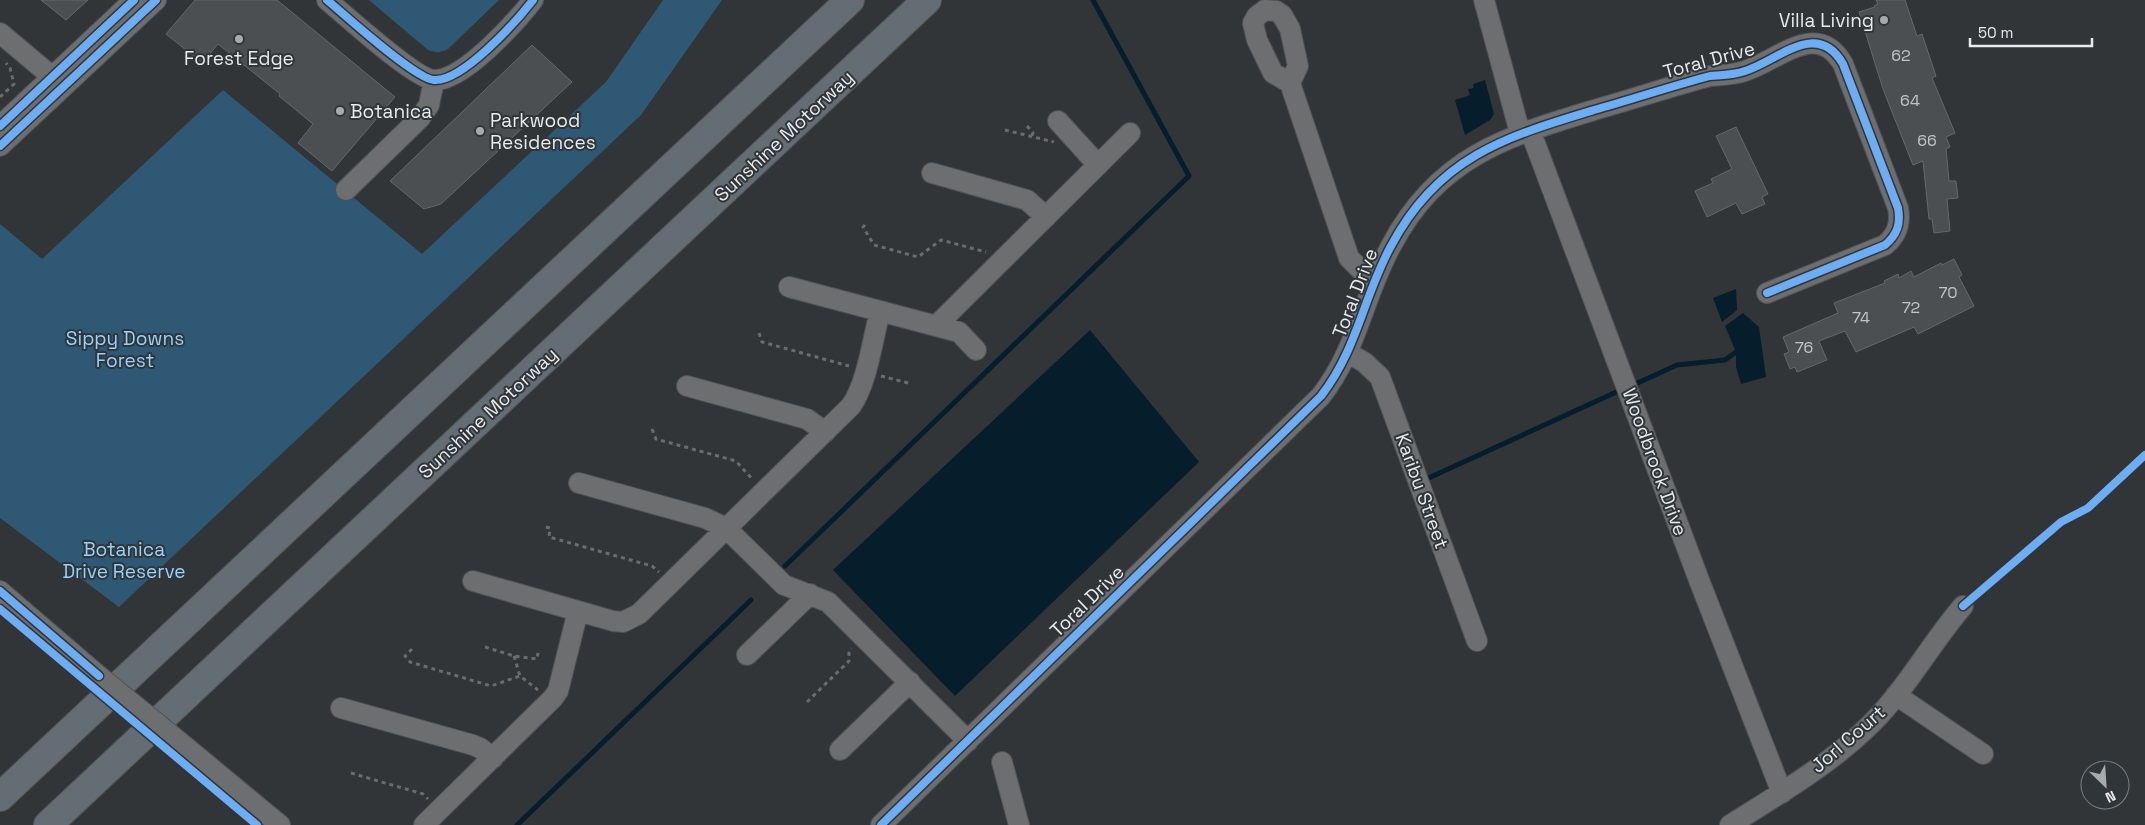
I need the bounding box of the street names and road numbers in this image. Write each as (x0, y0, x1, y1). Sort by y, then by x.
street label: Toral Drive (1660, 36, 1758, 84)
street label: Sunshine Motorway (709, 65, 859, 207)
street label: Toral Drive (1327, 245, 1383, 341)
street label: Sunshine Motorway (413, 342, 563, 484)
street label: Woodbrook Drive (1617, 385, 1693, 539)
street label: Karibu Street (1390, 430, 1454, 552)
street label: Toral Drive (1045, 559, 1129, 643)
street label: Jorl Court (1806, 700, 1890, 778)

